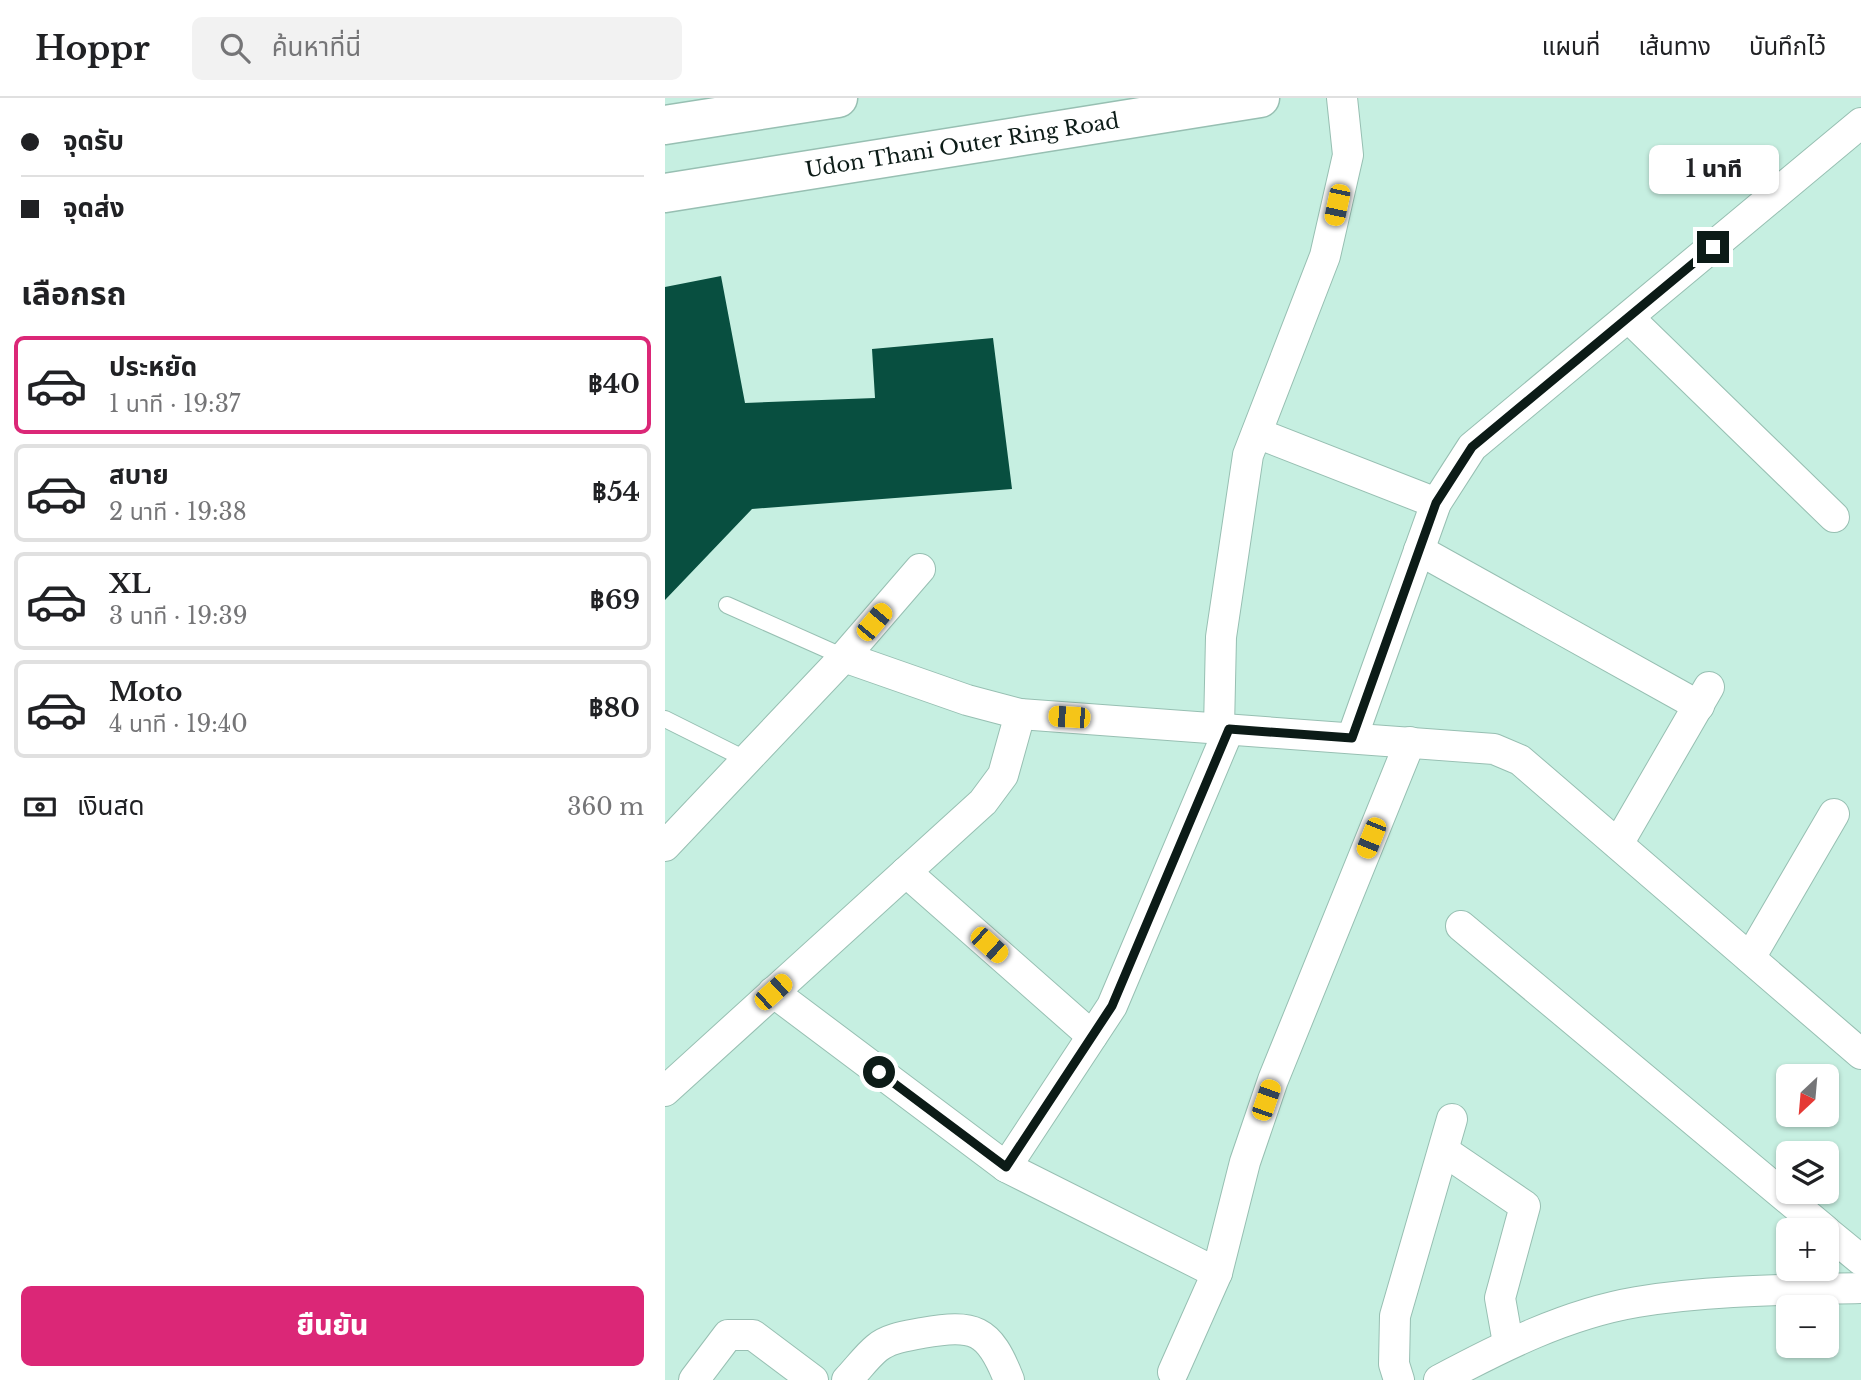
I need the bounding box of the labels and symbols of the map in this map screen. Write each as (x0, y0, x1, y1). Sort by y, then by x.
street label: Udon Thani Outer Ring Road (803, 108, 1121, 183)
callout: 1 นาที (1648, 145, 1778, 194)
car (1323, 182, 1352, 228)
route end (1697, 231, 1729, 263)
car (853, 599, 896, 645)
car (1048, 705, 1091, 729)
car (1354, 815, 1389, 861)
car (967, 923, 1012, 967)
car (751, 970, 796, 1014)
route start (863, 1056, 895, 1088)
north arrow (1776, 1064, 1839, 1127)
car (1250, 1077, 1283, 1123)

